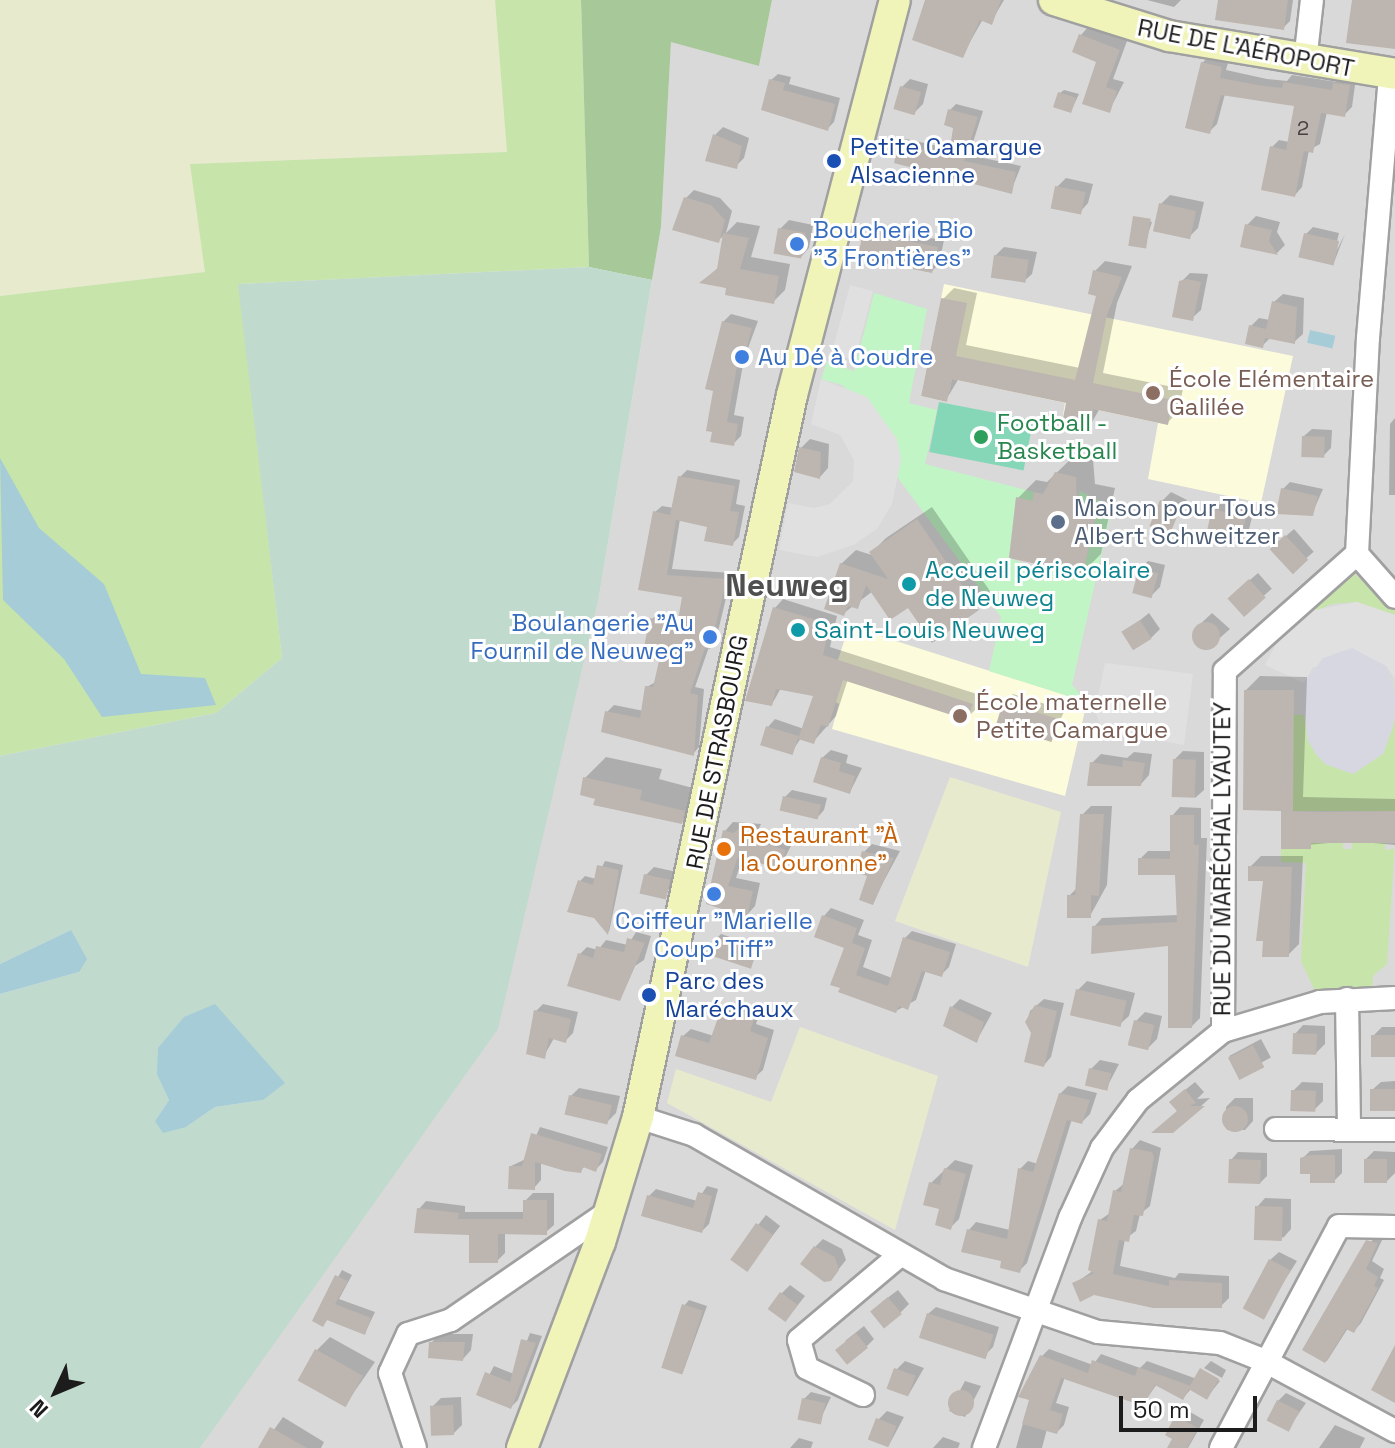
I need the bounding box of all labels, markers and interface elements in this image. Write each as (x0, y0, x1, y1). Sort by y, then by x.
street label: RUE DE L'AÉROPORT (1135, 13, 1357, 83)
house number: 2 (1297, 116, 1309, 140)
place label: Petite Camargue Alsacienne (850, 133, 1042, 189)
marker: Petite Camargue Alsacienne (825, 152, 843, 170)
place label: Boucherie Bio "3 Frontières" (813, 216, 974, 272)
marker: Boucherie Bio "3 Frontières" (788, 235, 806, 253)
place label: Au Dé à Coudre (758, 343, 933, 371)
marker: Au Dé à Coudre (733, 348, 751, 366)
place label: École Elémentaire Galilée (1169, 365, 1374, 421)
marker: École Elémentaire Galilée (1144, 384, 1162, 402)
place label: Football - Basketball (997, 409, 1117, 465)
marker: Football - Basketball (972, 428, 990, 446)
place label: Maison pour Tous Albert Schweitzer (1074, 494, 1280, 550)
marker: Maison pour Tous Albert Schweitzer (1049, 513, 1067, 531)
place label: Accueil périscolaire de Neuweg (925, 556, 1150, 612)
district label: Neuweg (725, 566, 849, 604)
marker: Accueil périscolaire de Neuweg (900, 575, 918, 593)
place label: Boulangerie "Au Fournil de Neuweg" (471, 609, 694, 665)
place label: Saint-Louis Neuweg (814, 616, 1045, 644)
marker: Saint-Louis Neuweg (789, 621, 807, 639)
marker: Boulangerie "Au Fournil de Neuweg" (701, 628, 719, 646)
street label: RUE DE STRASBOURG (680, 632, 754, 872)
place label: École maternelle Petite Camargue (976, 688, 1168, 744)
street label: RUE DU MARÉCHAL LYAUTEY (1208, 702, 1236, 1016)
marker: École maternelle Petite Camargue (951, 707, 969, 725)
place label: Restaurant "À la Couronne" (740, 821, 898, 877)
marker: Restaurant "À la Couronne" (715, 840, 733, 858)
marker: Coiffeur "Marielle Coup' Tiff" (705, 885, 723, 903)
place label: Coiffeur "Marielle Coup' Tiff" (615, 907, 813, 963)
place label: Parc des Maréchaux (665, 967, 794, 1023)
marker: Parc des Maréchaux (640, 986, 658, 1004)
north arrow (16, 1352, 96, 1432)
scale bar (1123, 1380, 1261, 1430)
text: N (24, 1394, 54, 1424)
text: 50 m (1133, 1394, 1190, 1425)

